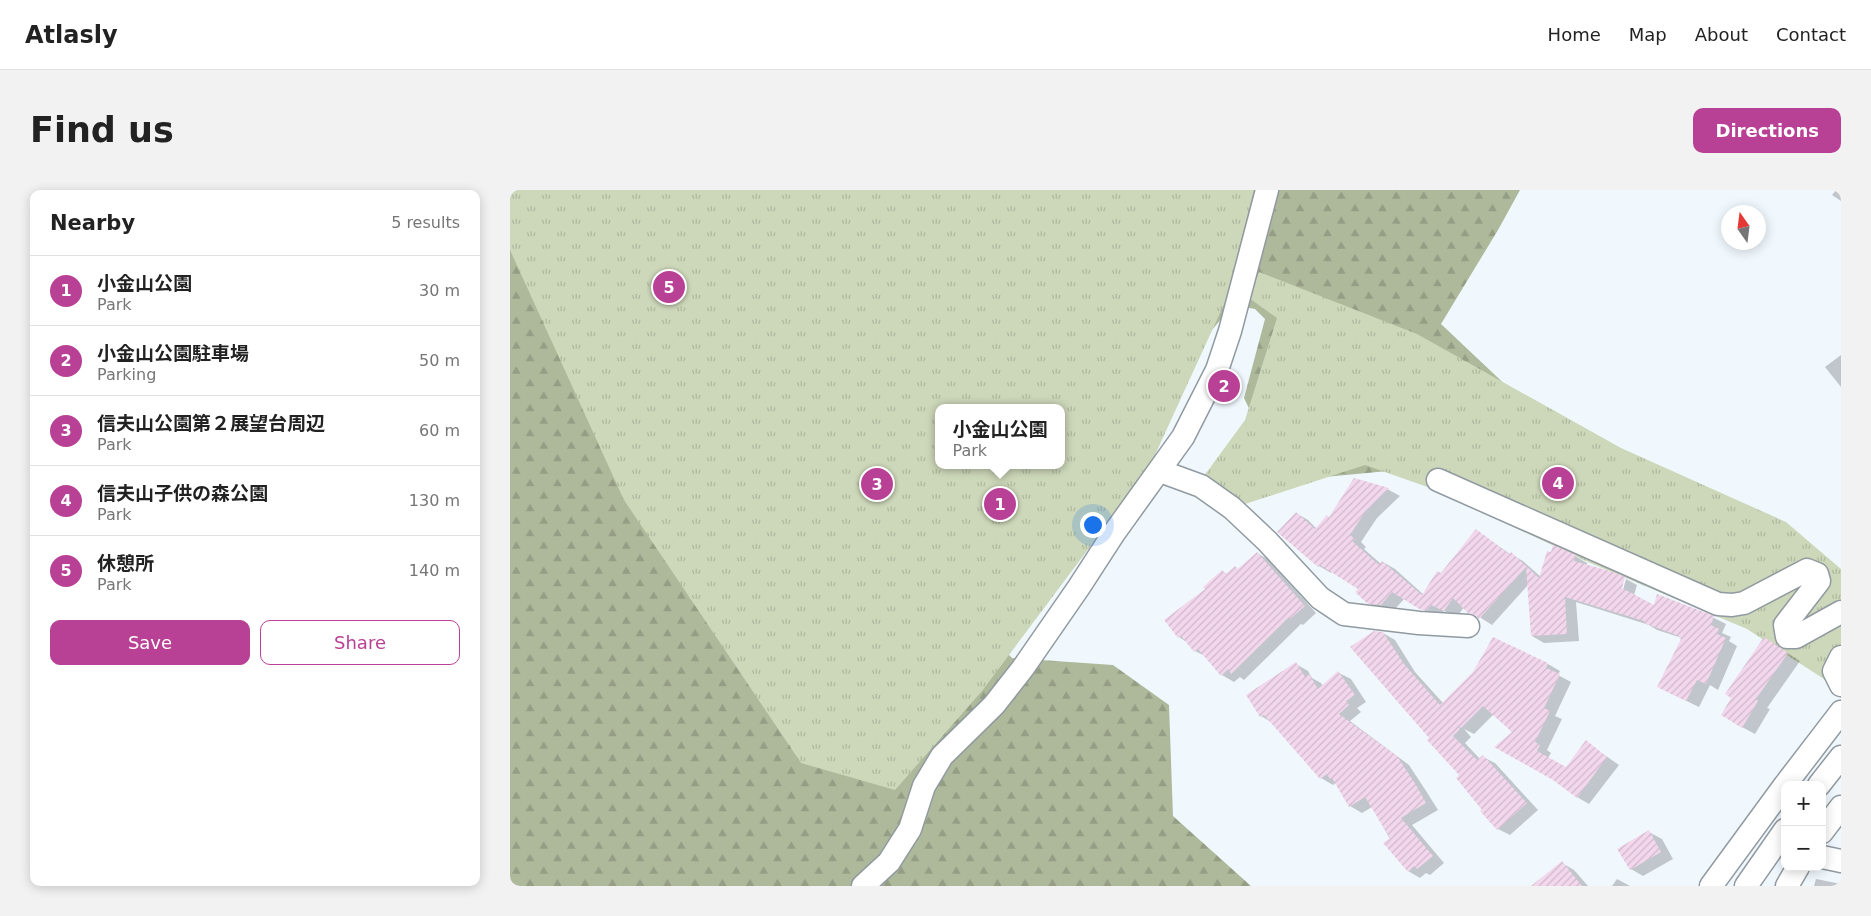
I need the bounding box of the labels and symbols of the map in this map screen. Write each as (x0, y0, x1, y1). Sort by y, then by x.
north arrow (1721, 205, 1766, 250)
pin: 5 (653, 268, 685, 306)
pin: 2 (1208, 367, 1240, 405)
pin: 4 (1542, 464, 1574, 502)
pin: 3 (861, 465, 893, 503)
pin: 1 (984, 485, 1016, 523)
your location (1080, 512, 1106, 538)

